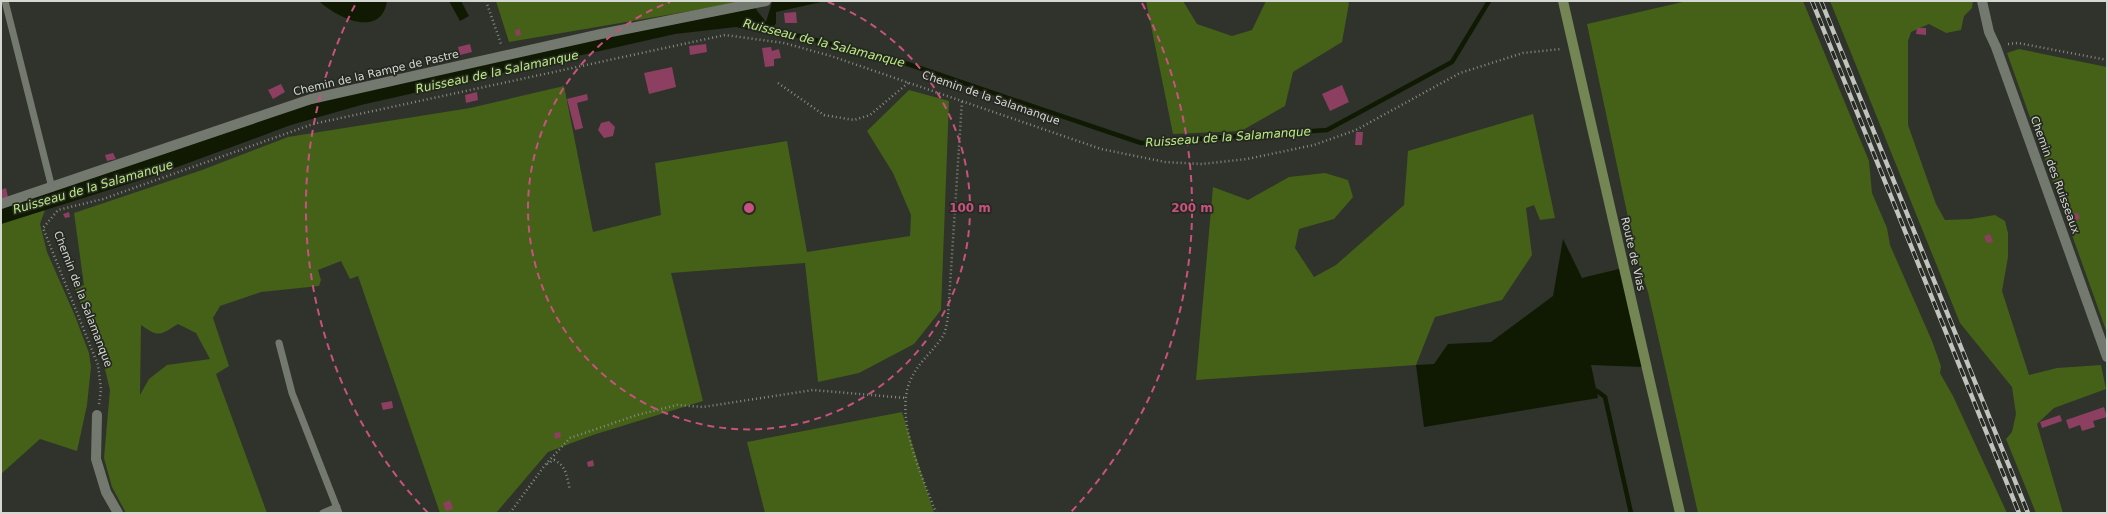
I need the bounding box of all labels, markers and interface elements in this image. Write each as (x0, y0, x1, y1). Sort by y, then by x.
water label: Ruisseau de la Salamanque (742, 16, 906, 70)
street label: Chemin de la Rampe de Pastre (292, 48, 460, 98)
water label: Ruisseau de la Salamanque (414, 48, 580, 96)
street label: Chemin de la Salamanque (920, 68, 1062, 128)
street label: Chemin des Ruisseaux (2028, 114, 2083, 236)
water label: Ruisseau de la Salamanque (1145, 124, 1311, 150)
water label: Ruisseau de la Salamanque (11, 157, 175, 217)
centre of rings (742, 201, 756, 215)
text: 100 m (949, 201, 991, 215)
text: 200 m (1171, 201, 1213, 215)
street label: Route de Vias (1618, 216, 1648, 292)
street label: Chemin de la Salamanque (51, 229, 115, 369)

